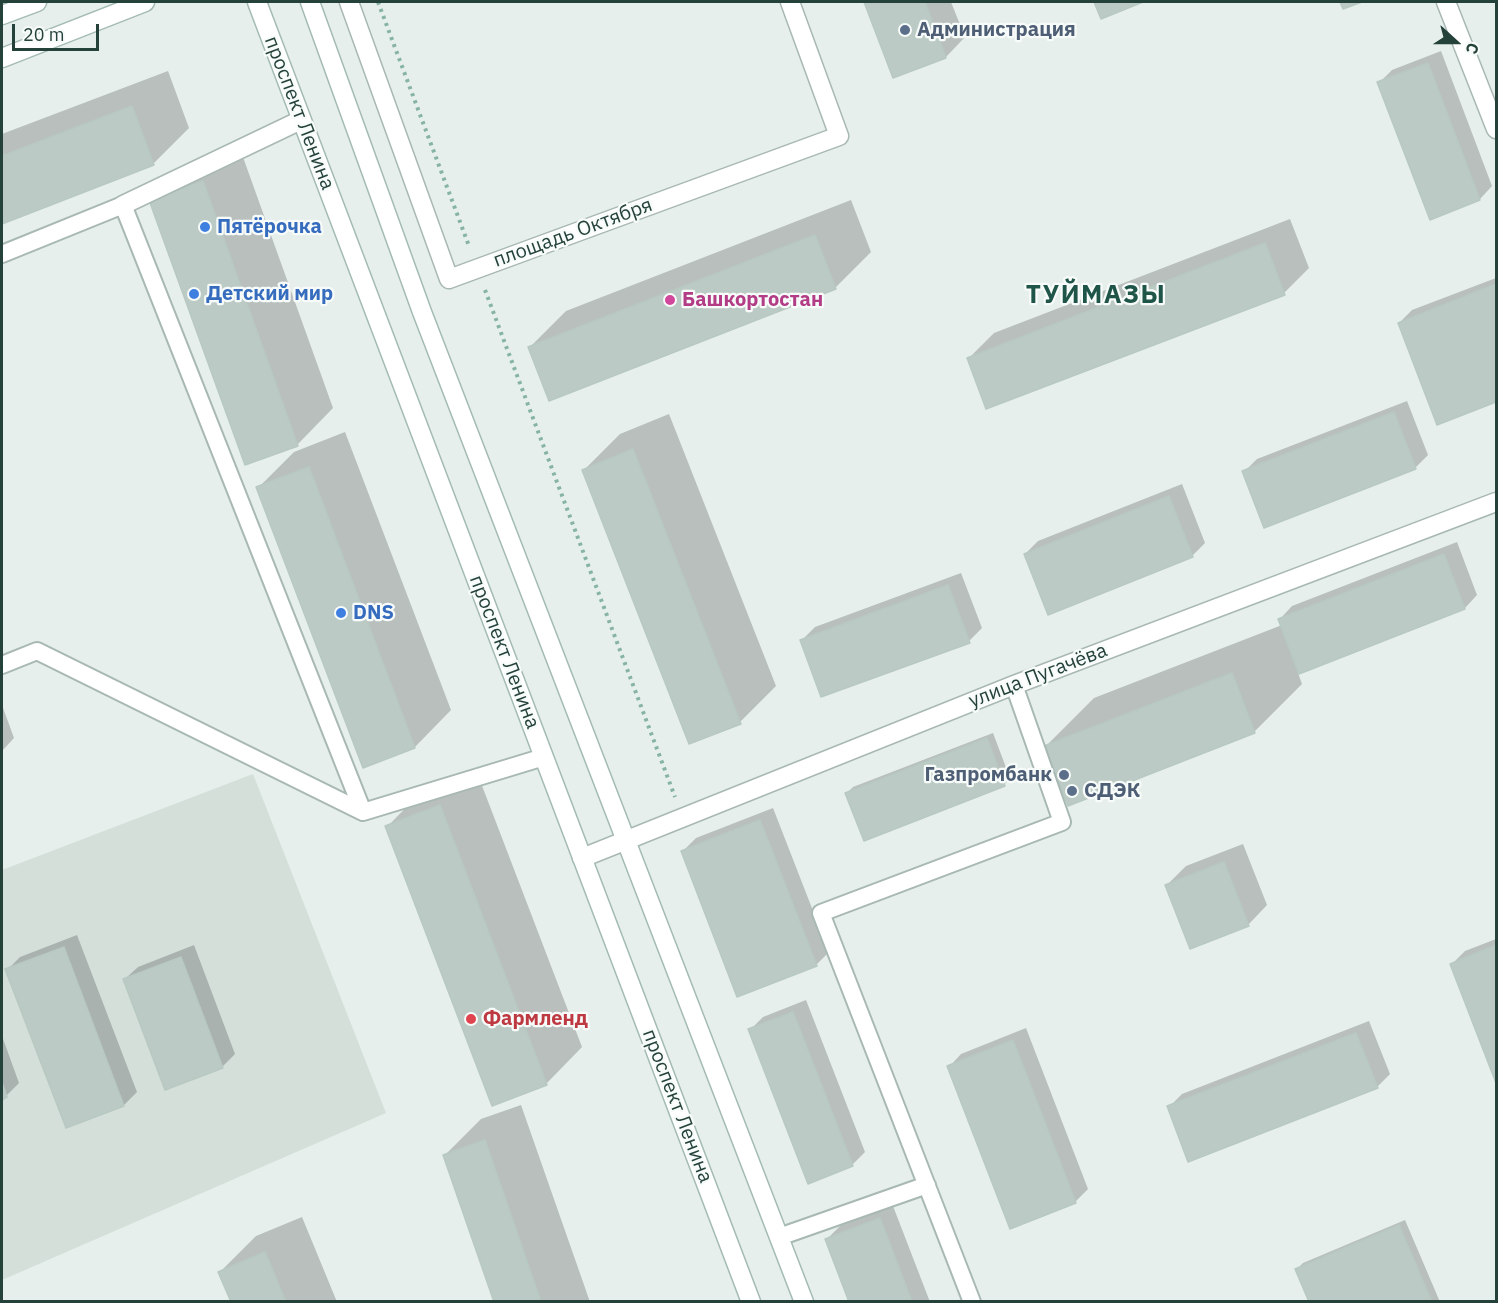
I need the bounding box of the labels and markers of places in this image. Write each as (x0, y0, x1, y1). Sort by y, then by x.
place label: Администрация (917, 18, 1076, 42)
marker: Администрация (898, 23, 912, 37)
place label: Пятёрочка (217, 215, 322, 239)
marker: Пятёрочка (198, 220, 212, 234)
place label: Детский мир (206, 282, 333, 306)
marker: Детский мир (187, 287, 201, 301)
place label: Башкортостан (682, 288, 823, 312)
marker: Башкортостан (663, 293, 677, 307)
place label: DNS (353, 601, 394, 625)
marker: DNS (334, 606, 348, 620)
place label: Газпромбанк (924, 763, 1052, 787)
marker: Газпромбанк (1057, 768, 1071, 782)
place label: СДЭК (1084, 779, 1140, 803)
marker: СДЭК (1065, 784, 1079, 798)
place label: Фармленд (483, 1007, 588, 1031)
marker: Фармленд (464, 1012, 478, 1026)

